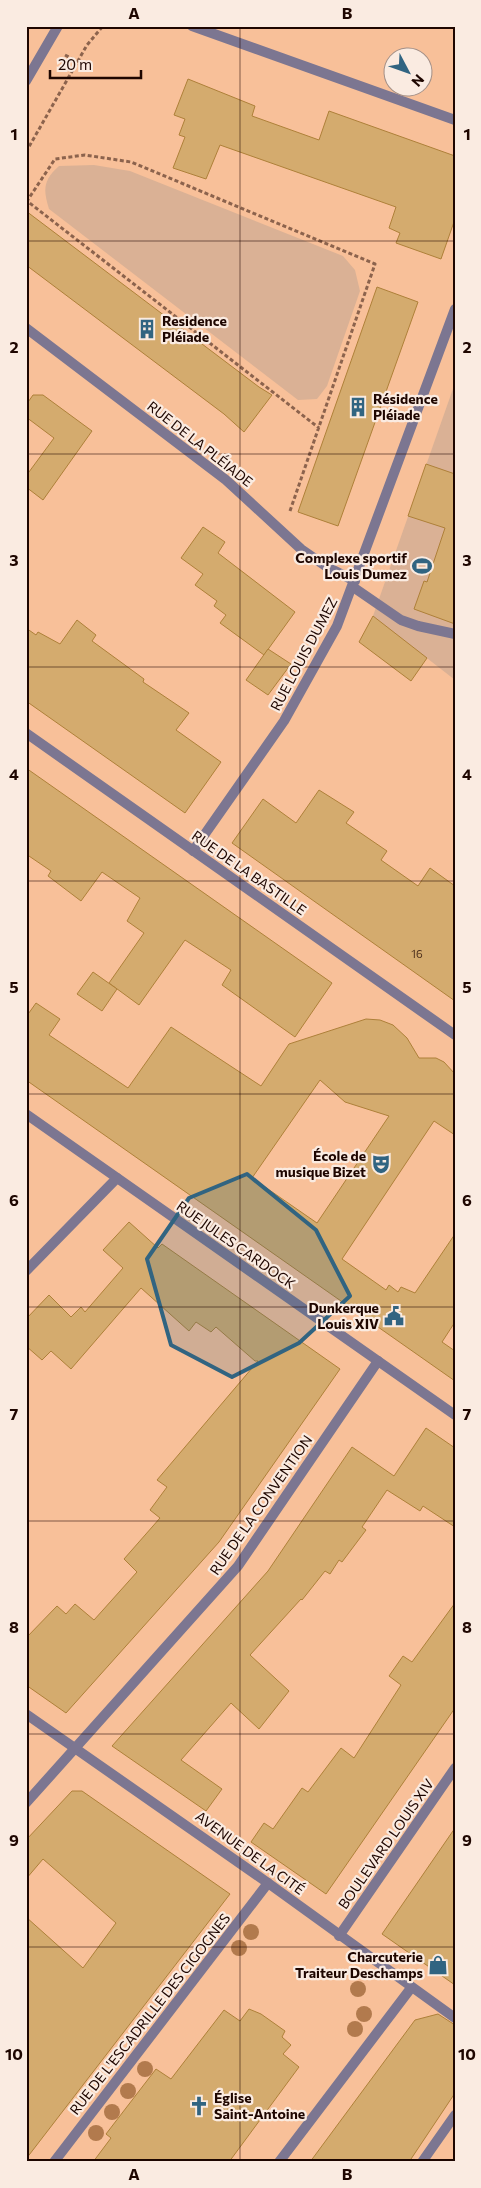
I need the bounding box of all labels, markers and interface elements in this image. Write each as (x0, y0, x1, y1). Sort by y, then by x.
text: A (128, 3, 140, 22)
text: B (342, 3, 353, 22)
scale bar (50, 48, 141, 80)
north arrow (384, 48, 434, 98)
text: 20 m (58, 55, 92, 73)
text: N (408, 71, 428, 90)
text: 1 (10, 124, 18, 143)
text: 1 (463, 124, 471, 143)
place label: Residence Pléiade (162, 312, 227, 345)
building icon: Residence Pléiade (136, 318, 158, 340)
text: 2 (9, 337, 19, 356)
text: 2 (462, 337, 472, 356)
place label: Résidence Pléiade (373, 390, 438, 423)
building icon: Résidence Pléiade (347, 396, 369, 418)
street label: RUE DE LA PLÉIADE (144, 397, 256, 490)
place label: Complexe sportif Louis Dumez (295, 549, 407, 582)
text: 3 (9, 550, 19, 569)
text: 3 (462, 550, 472, 569)
sports icon: Complexe sportif Louis Dumez (411, 555, 433, 577)
street label: RUE LOUIS DUMEZ (266, 594, 341, 713)
text: 4 (9, 764, 19, 783)
text: 4 (462, 764, 472, 783)
street label: RUE DE LA BASTILLE (189, 827, 310, 919)
house number: 16 (411, 947, 423, 960)
text: 5 (9, 977, 19, 996)
text: 5 (462, 977, 472, 996)
place label: École de musique Bizet (276, 1147, 366, 1180)
theatre icon: École de musique Bizet (370, 1153, 392, 1175)
text: 6 (9, 1190, 19, 1209)
text: 6 (462, 1190, 472, 1209)
street label: RUE JULES CARDOCK (174, 1197, 299, 1292)
place label: Dunkerque Louis XIV (308, 1299, 379, 1332)
public building icon: Dunkerque Louis XIV (383, 1305, 405, 1327)
text: 7 (10, 1404, 19, 1423)
text: 7 (463, 1404, 472, 1423)
street label: RUE DE LA CONVENTION (206, 1431, 315, 1578)
text: 8 (9, 1617, 19, 1636)
text: 8 (462, 1617, 472, 1636)
street label: BOULEVARD LOUIS XIV (334, 1775, 437, 1912)
street label: AVENUE DE LA CITÉ (192, 1807, 308, 1898)
text: 9 (9, 1830, 19, 1849)
text: 9 (462, 1830, 472, 1849)
street label: RUE DE L'ESCADRILLE DES CIGOGNES (66, 1910, 234, 2118)
place label: Charcuterie Traiteur Deschamps (295, 1948, 423, 1981)
shop icon: Charcuterie Traiteur Deschamps (427, 1954, 449, 1976)
text: 10 (5, 2044, 23, 2063)
text: 10 (458, 2044, 476, 2063)
place label: Église Saint-Antoine (214, 2089, 305, 2122)
church icon: Église Saint-Antoine (188, 2095, 210, 2117)
text: A (128, 2164, 140, 2183)
text: B (342, 2164, 353, 2183)

